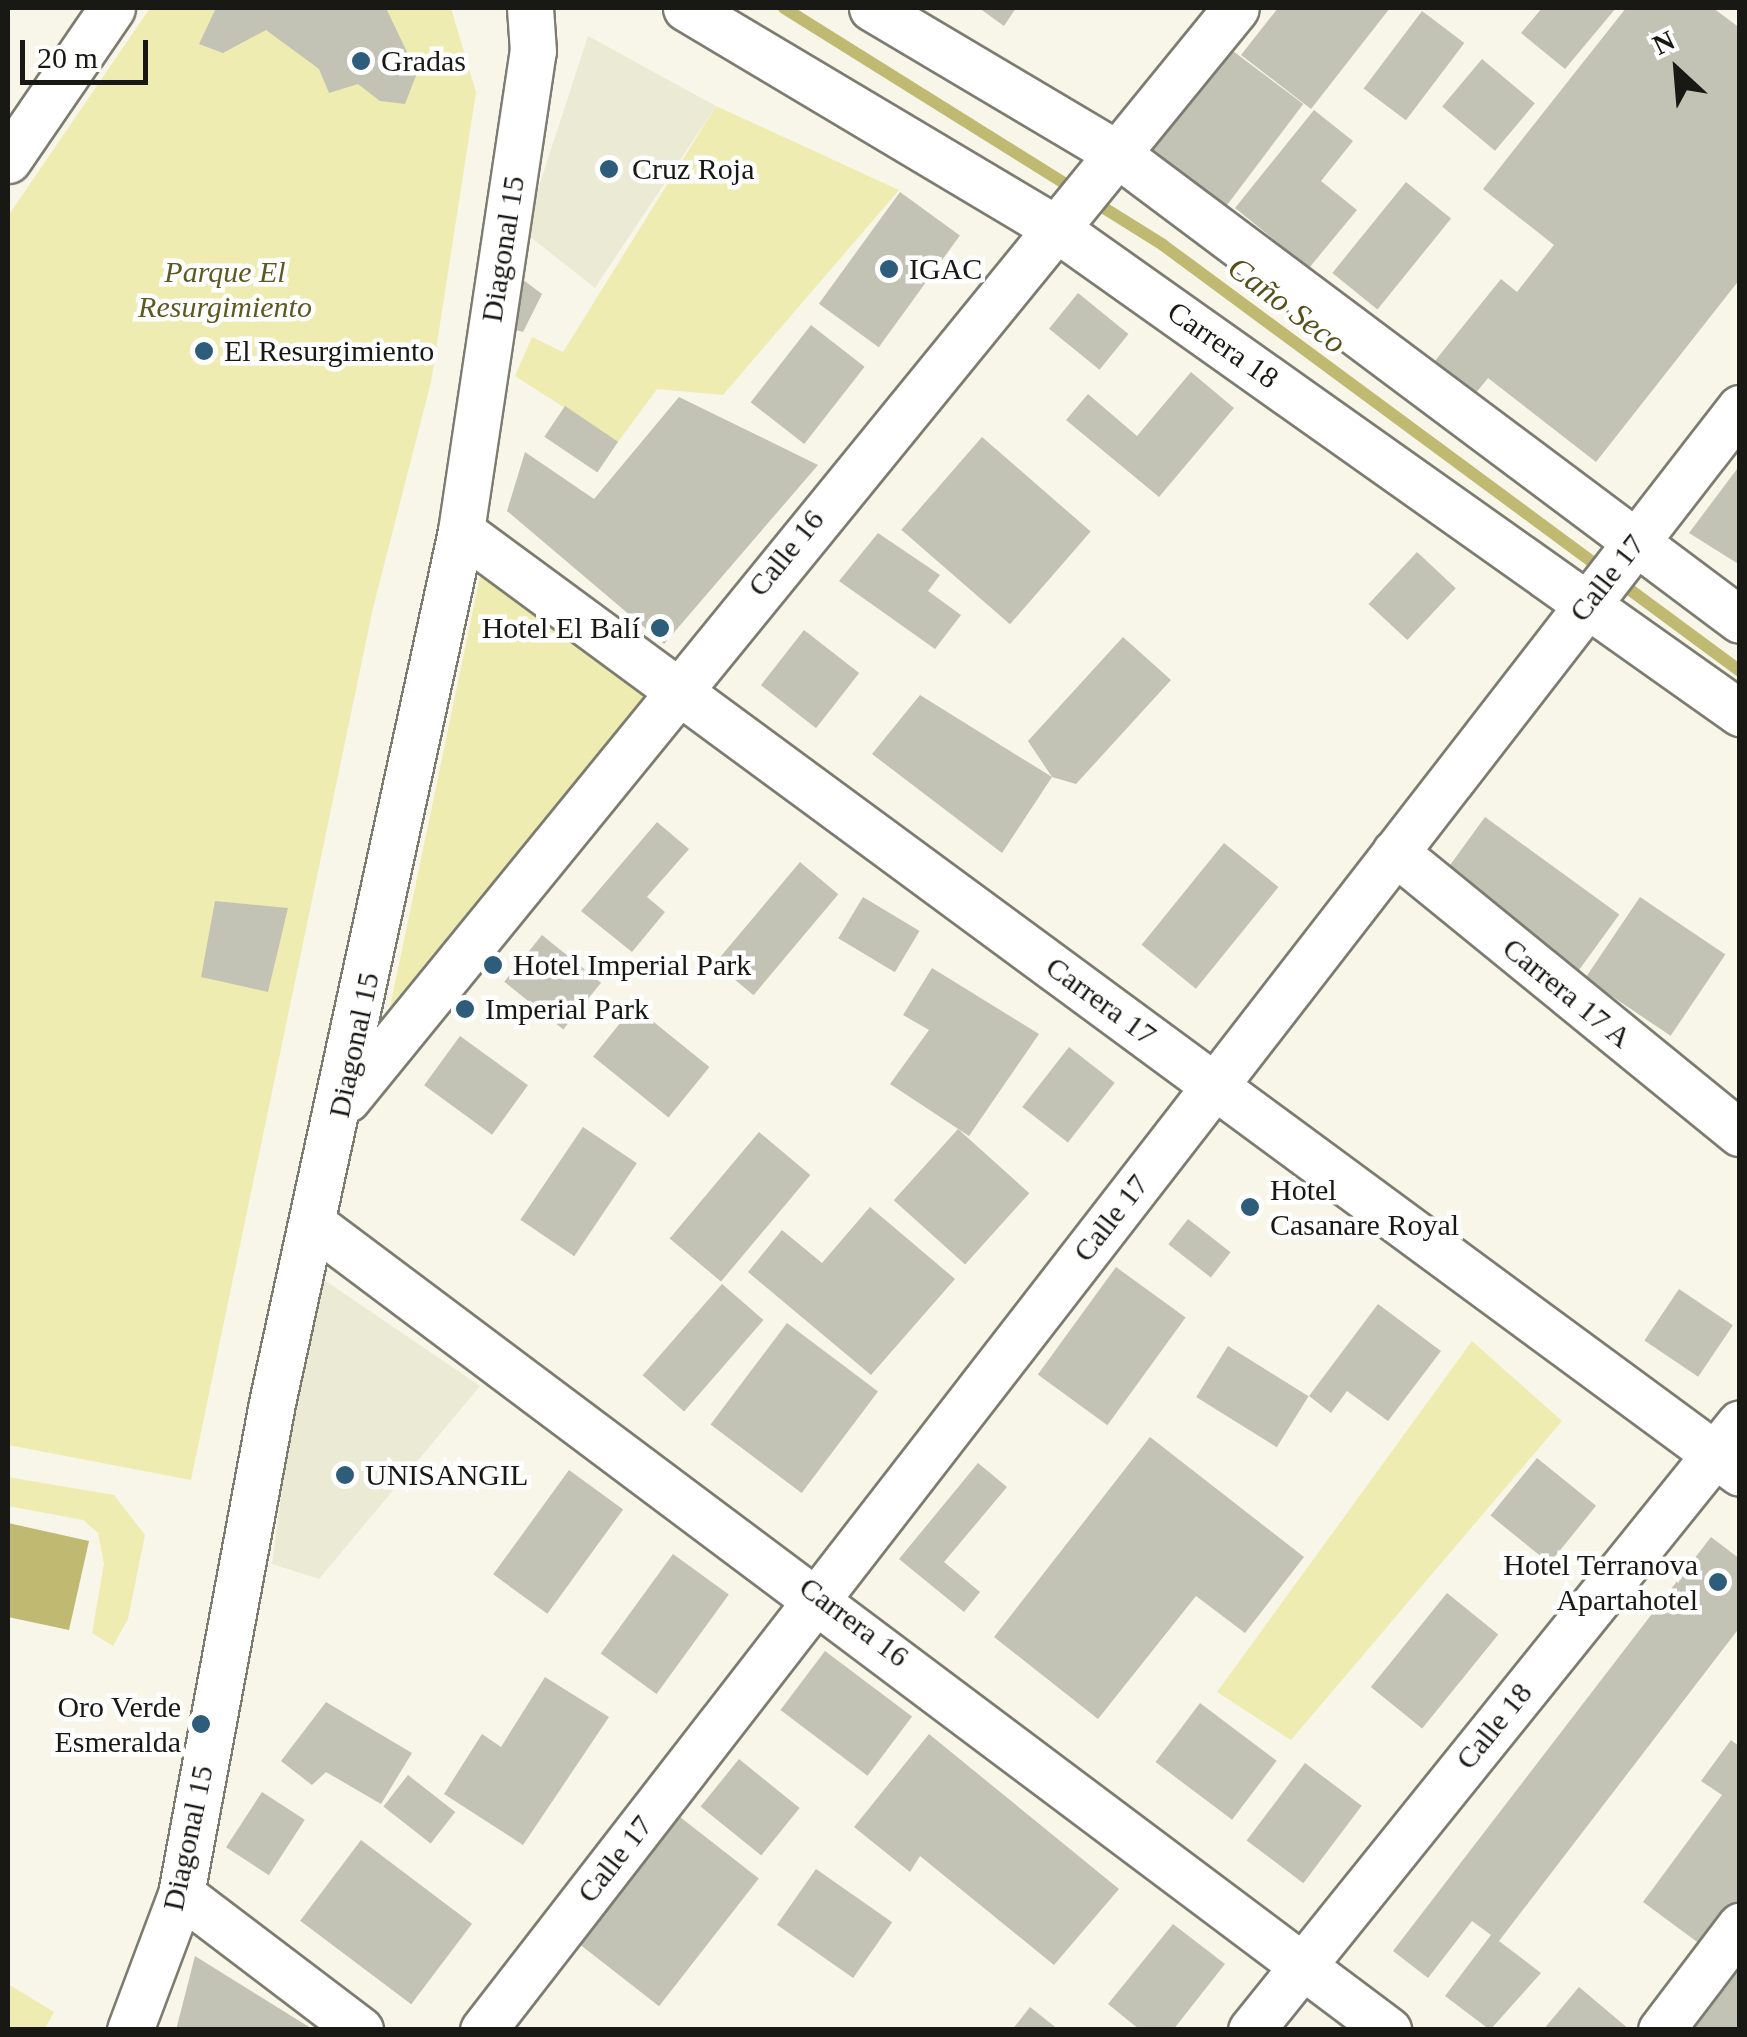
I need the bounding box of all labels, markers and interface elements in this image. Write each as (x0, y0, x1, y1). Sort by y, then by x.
scale bar (25, 20, 152, 82)
north arrow (1627, 20, 1727, 120)
text: N (1648, 24, 1680, 61)
text: 20 m (37, 41, 98, 74)
place label: Gradas (381, 43, 466, 79)
marker: Gradas (350, 50, 372, 72)
place label: Cruz Roja (632, 151, 754, 187)
marker: Cruz Roja (596, 156, 622, 182)
street label: Diagonal 15 (474, 173, 532, 325)
water label: Caño Seco (1220, 248, 1354, 362)
place label: IGAC (909, 251, 982, 287)
park label: Parque El Resurgimiento (138, 254, 312, 324)
marker: IGAC (878, 258, 900, 280)
street label: Carrera 18 (1160, 294, 1286, 396)
place label: El Resurgimiento (224, 333, 434, 369)
marker: El Resurgimiento (193, 340, 215, 362)
street label: Calle 16 (740, 502, 832, 604)
street label: Calle 17 (1562, 527, 1652, 629)
place label: Hotel El Balí (482, 610, 640, 646)
marker: Hotel El Balí (649, 617, 671, 639)
street label: Carrera 17 A (1495, 930, 1639, 1056)
place label: Hotel Imperial Park (513, 947, 751, 983)
street label: Carrera 17 (1039, 949, 1163, 1053)
marker: Hotel Imperial Park (482, 954, 504, 976)
street label: Diagonal 15 (321, 969, 387, 1121)
place label: Imperial Park (485, 991, 649, 1027)
marker: Imperial Park (454, 998, 476, 1020)
street label: Calle 17 (1066, 1167, 1156, 1269)
place label: Hotel Casanare Royal (1270, 1172, 1459, 1242)
marker: Hotel Casanare Royal (1239, 1196, 1261, 1218)
place label: UNISANGIL (365, 1457, 528, 1493)
marker: UNISANGIL (334, 1464, 356, 1486)
place label: Hotel Terranova Apartahotel (1503, 1547, 1698, 1618)
street label: Carrera 16 (792, 1569, 916, 1675)
marker: Hotel Terranova Apartahotel (1707, 1571, 1729, 1593)
street label: Calle 18 (1448, 1675, 1540, 1777)
place label: Oro Verde Esmeralda (54, 1689, 181, 1760)
marker: Oro Verde Esmeralda (190, 1713, 212, 1735)
street label: Diagonal 15 (155, 1762, 221, 1914)
street label: Calle 17 (570, 1808, 660, 1910)

